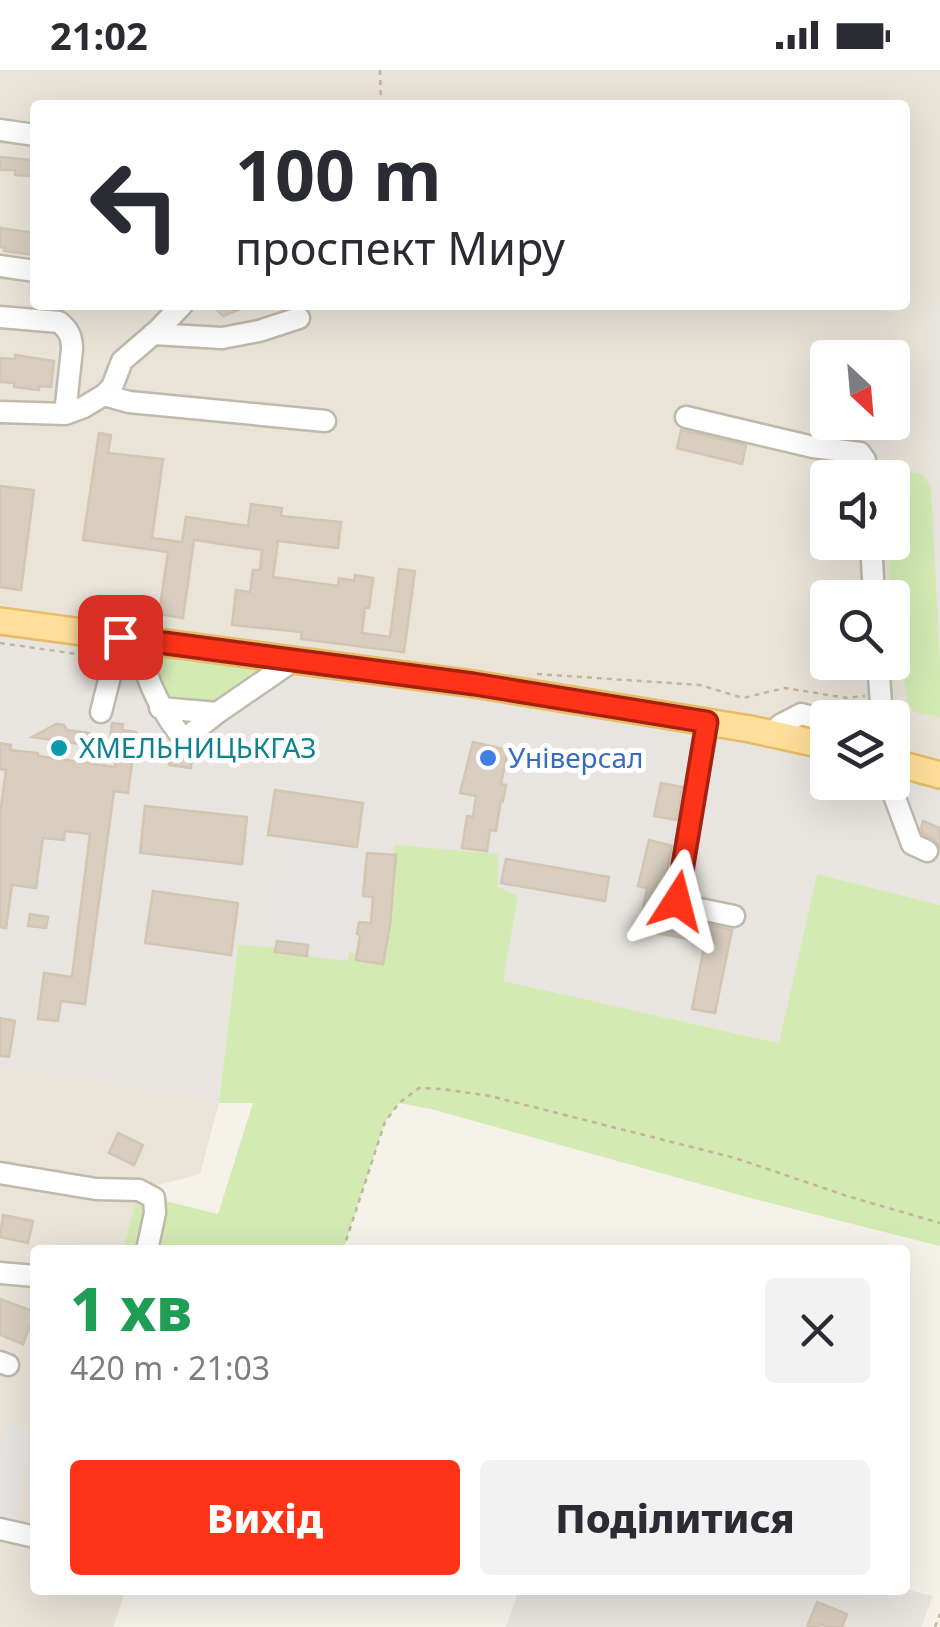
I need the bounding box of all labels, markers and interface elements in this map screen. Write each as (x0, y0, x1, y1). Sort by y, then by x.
text: 21:02 (50, 9, 148, 61)
text: 100 m (235, 126, 442, 222)
icon: left (70, 140, 200, 270)
text: проспект Миру (235, 217, 565, 278)
north arrow (810, 340, 910, 440)
map controls (810, 340, 910, 800)
button: sound (810, 460, 910, 560)
button: search (810, 580, 910, 680)
pin (78, 595, 163, 680)
icon: arrive (93, 610, 148, 665)
button: layers (810, 700, 910, 800)
place label: ХМЕЛЬНИЦЬКГАЗ (79, 728, 316, 766)
marker: ХМЕЛЬНИЦЬКГАЗ (48, 737, 70, 759)
place label: Універсал (508, 738, 643, 776)
marker: Універсал (477, 747, 499, 769)
position arrow (625, 849, 729, 953)
text: 1 хв (70, 1267, 192, 1349)
button: close (765, 1278, 870, 1383)
text: 420 m · 21:03 (70, 1346, 270, 1389)
button: Вихід (70, 1460, 460, 1575)
button: Поділитися (480, 1460, 870, 1575)

